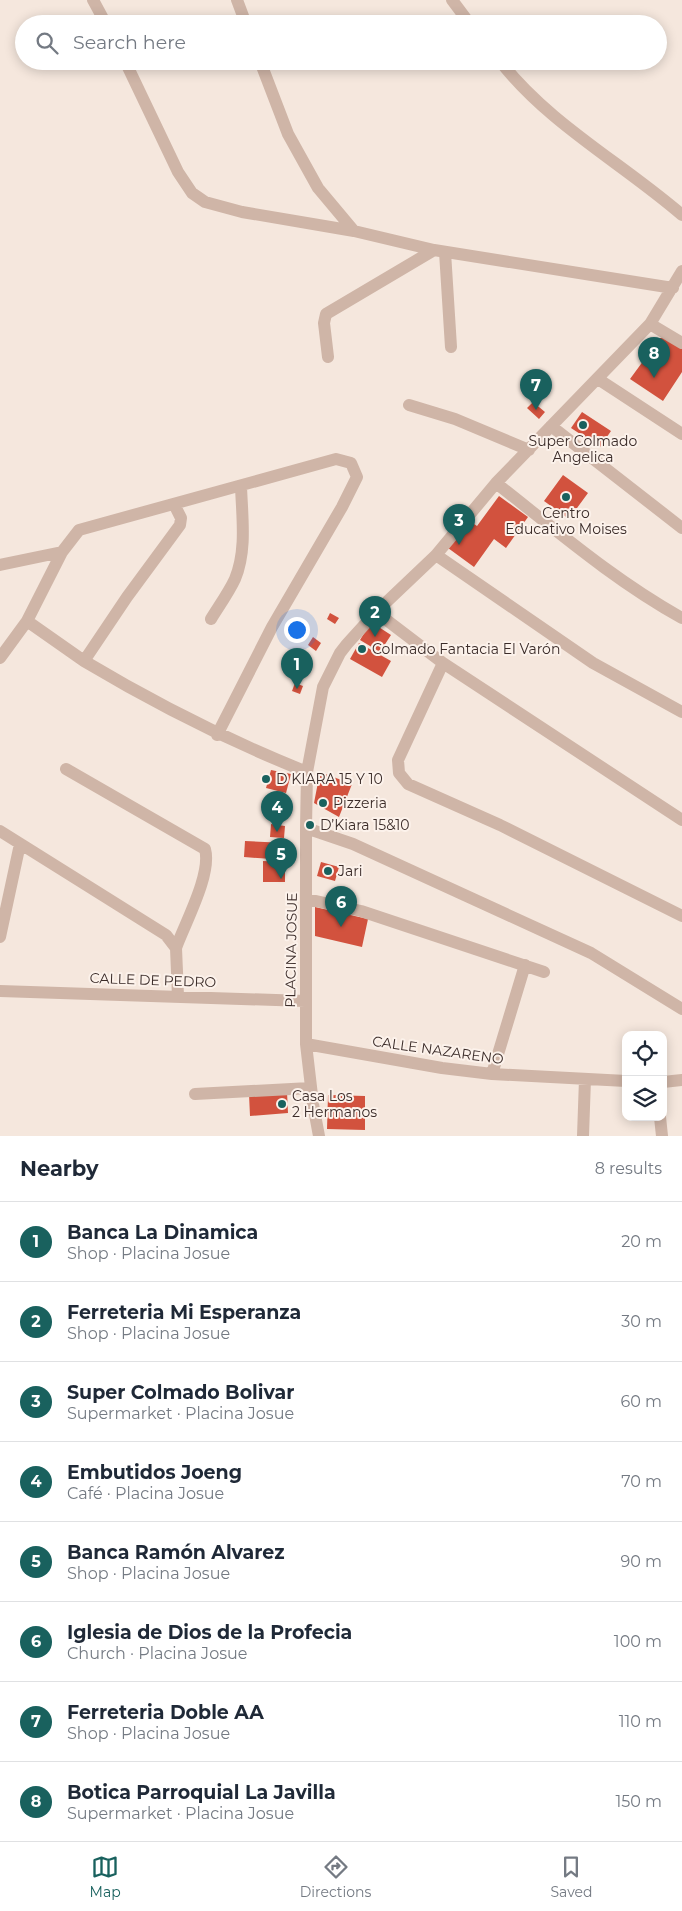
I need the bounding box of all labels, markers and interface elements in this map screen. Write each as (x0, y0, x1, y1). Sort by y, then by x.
search box (15, 15, 667, 70)
icon: search (33, 29, 61, 57)
text: Search here (73, 31, 186, 54)
pin: 8 (638, 337, 670, 378)
pin: 7 (520, 369, 552, 410)
marker: Super Colmado Angelica (577, 419, 589, 431)
place label: Super Colmado Angelica (529, 432, 638, 466)
marker: Centro Educativo Moises (560, 491, 572, 503)
pin: 3 (443, 504, 475, 545)
place label: Centro Educativo Moises (505, 504, 627, 538)
pin: 2 (359, 596, 391, 637)
your location (284, 617, 310, 643)
place label: Colmado Fantacia El Varón (372, 640, 560, 658)
marker: Colmado Fantacia El Varón (356, 643, 368, 655)
pin: 1 (281, 648, 313, 689)
place label: D KIARA 15 Y 10 (276, 770, 383, 788)
marker: D KIARA 15 Y 10 (260, 773, 272, 785)
pin: 4 (261, 791, 293, 832)
place label: Pizzeria (333, 794, 387, 812)
marker: Pizzeria (317, 797, 329, 809)
place label: D’Kiara 15&10 (320, 816, 410, 834)
marker: D’Kiara 15&10 (304, 819, 316, 831)
pin: 5 (265, 838, 297, 879)
place label: Jari (337, 862, 363, 880)
marker: Jari (322, 865, 334, 877)
pin: 6 (325, 886, 357, 927)
street label: PLACINA JOSUE (281, 892, 301, 1008)
street label: CALLE DE PEDRO (89, 969, 217, 991)
map controls (622, 1031, 667, 1121)
button: locate (622, 1031, 667, 1076)
street label: CALLE NAZARENO (371, 1032, 505, 1068)
button: layers (622, 1076, 667, 1121)
place label: Casa Los 2 Hermanos (292, 1087, 377, 1121)
marker: Casa Los 2 Hermanos (276, 1098, 288, 1110)
text: Nearby (20, 1156, 99, 1181)
text: 8 results (595, 1159, 662, 1178)
text: Banca La Dinamica (67, 1221, 258, 1244)
text: 1 (33, 1232, 39, 1251)
text: 20 m (621, 1232, 662, 1251)
text: Shop · Placina Josue (67, 1244, 230, 1263)
text: Ferreteria Mi Esperanza (67, 1301, 301, 1324)
text: 2 (31, 1312, 41, 1331)
text: 30 m (621, 1312, 662, 1331)
text: Shop · Placina Josue (67, 1324, 230, 1343)
text: Super Colmado Bolivar (67, 1381, 294, 1404)
text: 3 (31, 1392, 41, 1411)
text: 60 m (620, 1392, 662, 1411)
text: Supermarket · Placina Josue (67, 1404, 294, 1423)
text: Embutidos Joeng (67, 1461, 242, 1484)
text: 4 (30, 1472, 42, 1491)
text: 70 m (621, 1472, 662, 1491)
text: Café · Placina Josue (67, 1484, 224, 1503)
text: Banca Ramón Alvarez (67, 1541, 285, 1564)
text: 5 (31, 1552, 41, 1571)
text: 90 m (620, 1552, 662, 1571)
text: Shop · Placina Josue (67, 1564, 230, 1583)
text: Iglesia de Dios de la Profecia (67, 1621, 352, 1644)
text: 6 (31, 1632, 41, 1651)
text: 100 m (614, 1632, 662, 1651)
text: Church · Placina Josue (67, 1644, 247, 1663)
text: Ferreteria Doble AA (67, 1701, 264, 1724)
text: 7 (31, 1712, 41, 1731)
text: 110 m (619, 1712, 662, 1731)
text: Shop · Placina Josue (67, 1724, 230, 1743)
text: Botica Parroquial La Javilla (67, 1781, 336, 1804)
text: 8 (31, 1792, 41, 1811)
text: 150 m (615, 1792, 662, 1811)
text: Supermarket · Placina Josue (67, 1804, 294, 1823)
tab: Map (90, 1853, 121, 1901)
tab: Directions (300, 1853, 371, 1901)
tab: Saved (550, 1853, 592, 1901)

